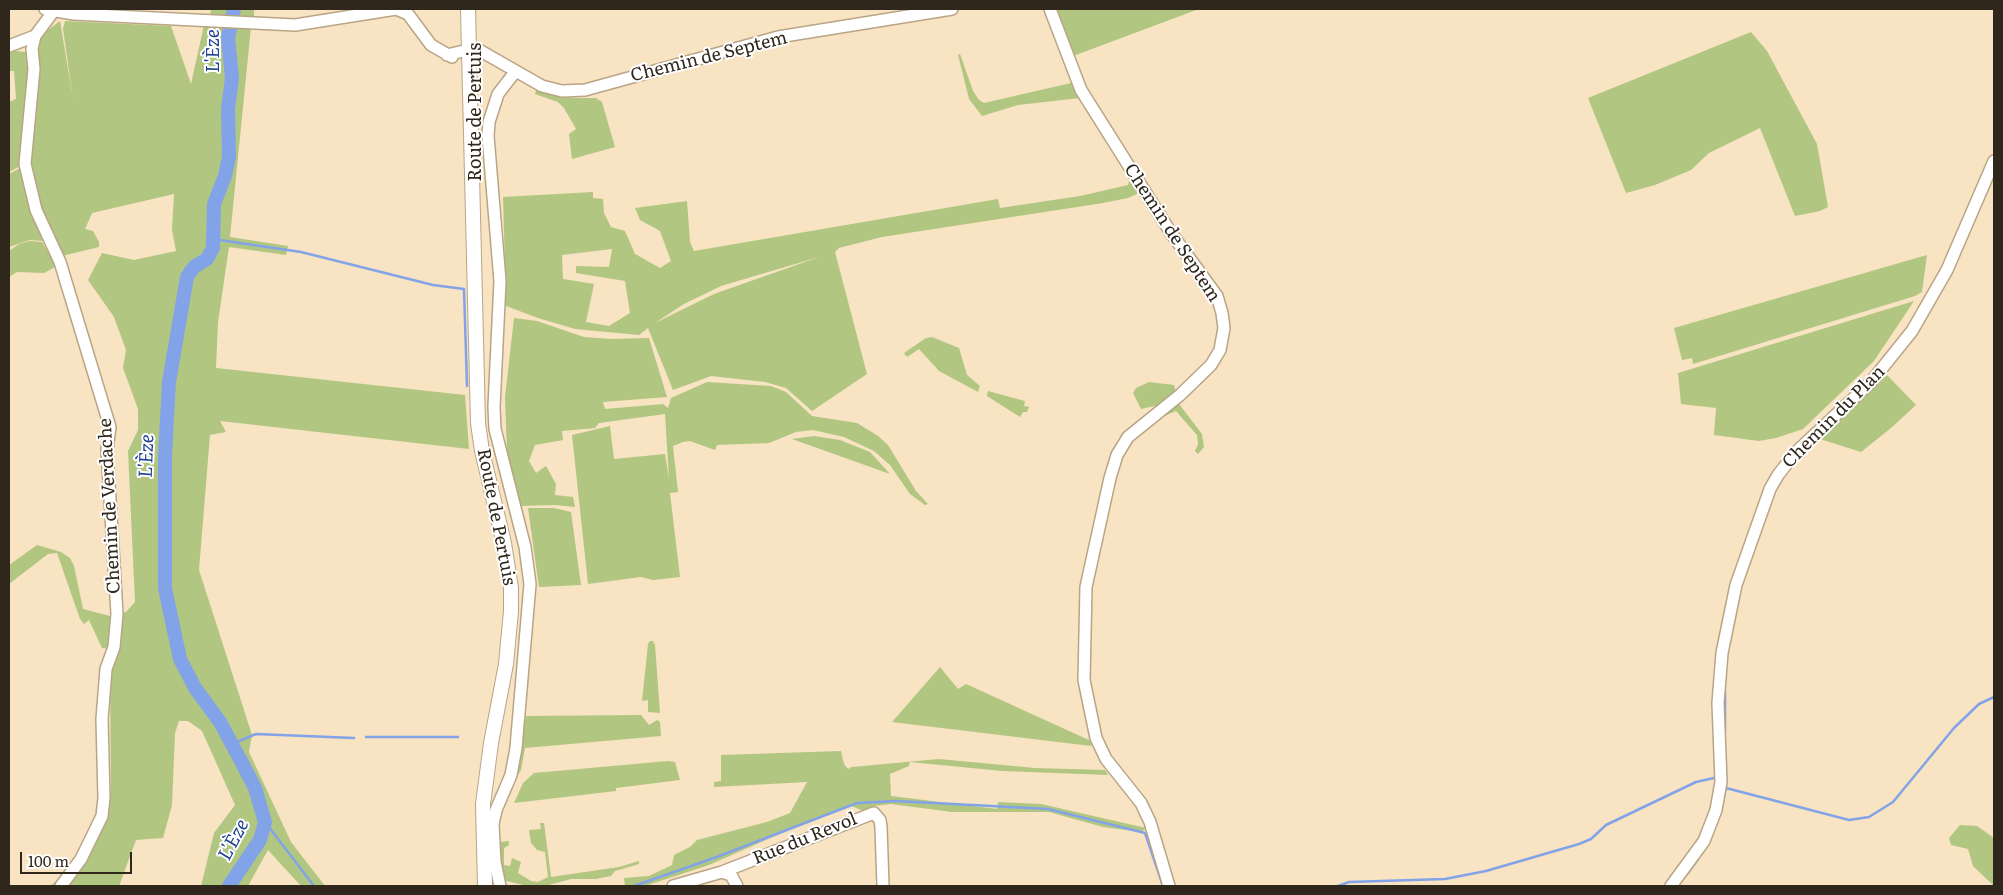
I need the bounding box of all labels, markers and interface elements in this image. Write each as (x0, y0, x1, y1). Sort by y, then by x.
street label: Chemin de Septem (628, 27, 790, 87)
water label: L'Èze (202, 29, 224, 73)
street label: Route de Pertuis (465, 43, 487, 181)
street label: Chemin de Septem (1119, 160, 1225, 306)
street label: Chemin du Plan (1778, 361, 1890, 473)
street label: Chemin de Verdache (95, 418, 125, 594)
water label: L'Èze (135, 434, 159, 478)
street label: Route de Pertuis (472, 447, 520, 587)
street label: Rue du Revol (750, 808, 860, 870)
water label: L'Èze (214, 815, 254, 865)
scale bar (22, 842, 135, 874)
text: 100 m (28, 849, 69, 872)

